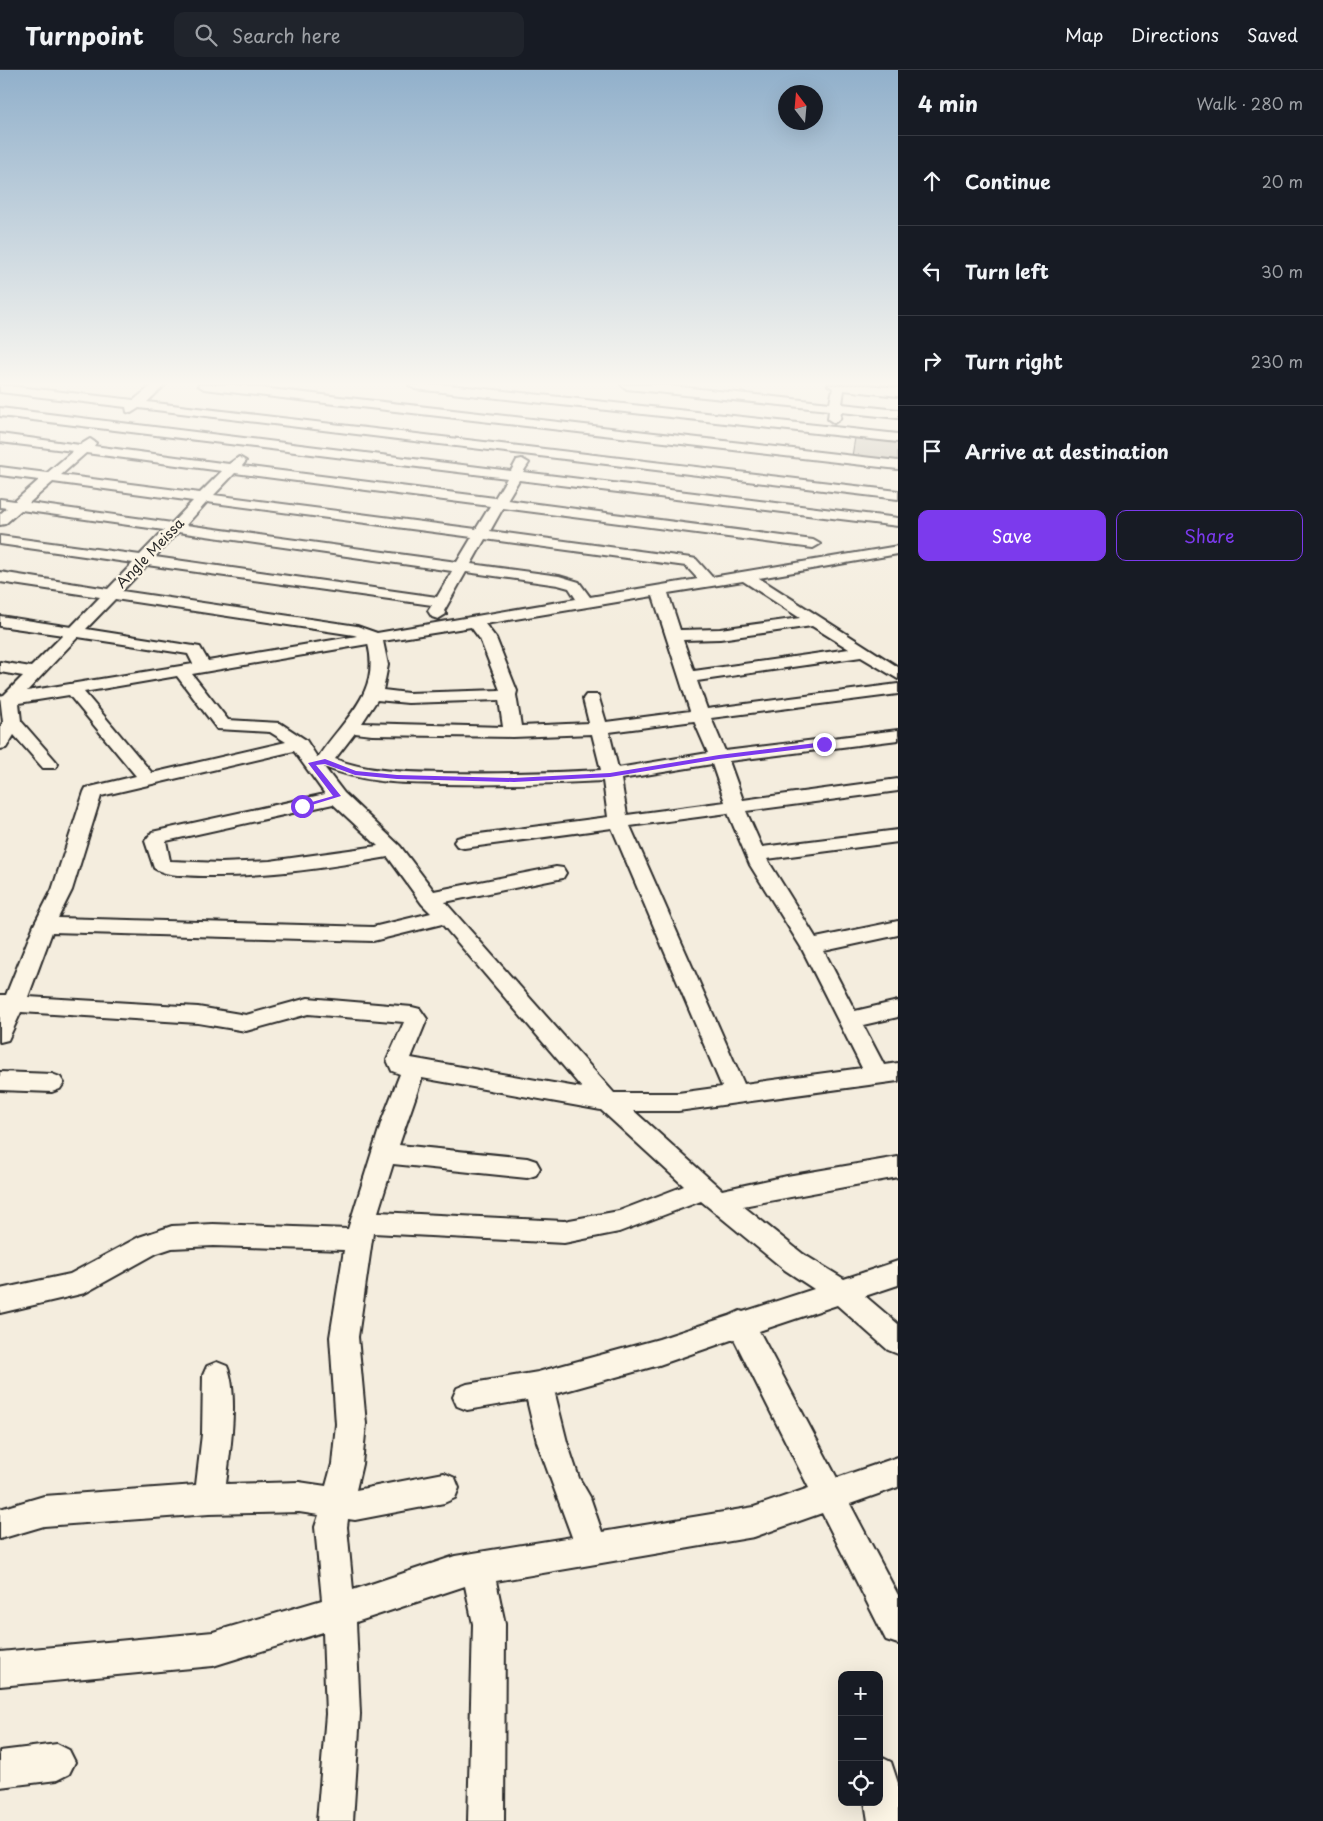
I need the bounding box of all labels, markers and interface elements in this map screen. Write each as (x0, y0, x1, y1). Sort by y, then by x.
search box (174, 12, 524, 57)
text: Turnpoint (25, 17, 144, 53)
icon: search (192, 21, 220, 49)
text: Search here (232, 21, 341, 49)
text: Map (1065, 21, 1103, 48)
text: Directions (1131, 21, 1219, 48)
text: Saved (1247, 21, 1298, 48)
north arrow (778, 85, 823, 130)
text: 4 min (918, 87, 978, 119)
text: Walk · 280 m (1196, 91, 1303, 115)
icon: ahead (918, 167, 946, 195)
text: Continue (965, 167, 1051, 195)
text: 20 m (1262, 169, 1303, 193)
icon: left (918, 257, 946, 285)
text: Turn left (965, 257, 1049, 285)
text: 30 m (1261, 259, 1303, 283)
icon: right (918, 347, 946, 375)
text: Turn right (965, 347, 1063, 375)
text: 230 m (1251, 349, 1303, 373)
icon: arrive (918, 437, 946, 465)
text: Arrive at destination (965, 437, 1169, 465)
button: Save (918, 510, 1106, 561)
button: Share (1116, 510, 1303, 561)
street label: Angle Meissa (111, 513, 189, 592)
route end (813, 733, 836, 756)
route start (291, 795, 314, 818)
map controls (838, 1671, 883, 1806)
button: + (838, 1671, 883, 1716)
button: − (838, 1716, 883, 1761)
button: locate (838, 1761, 883, 1806)

